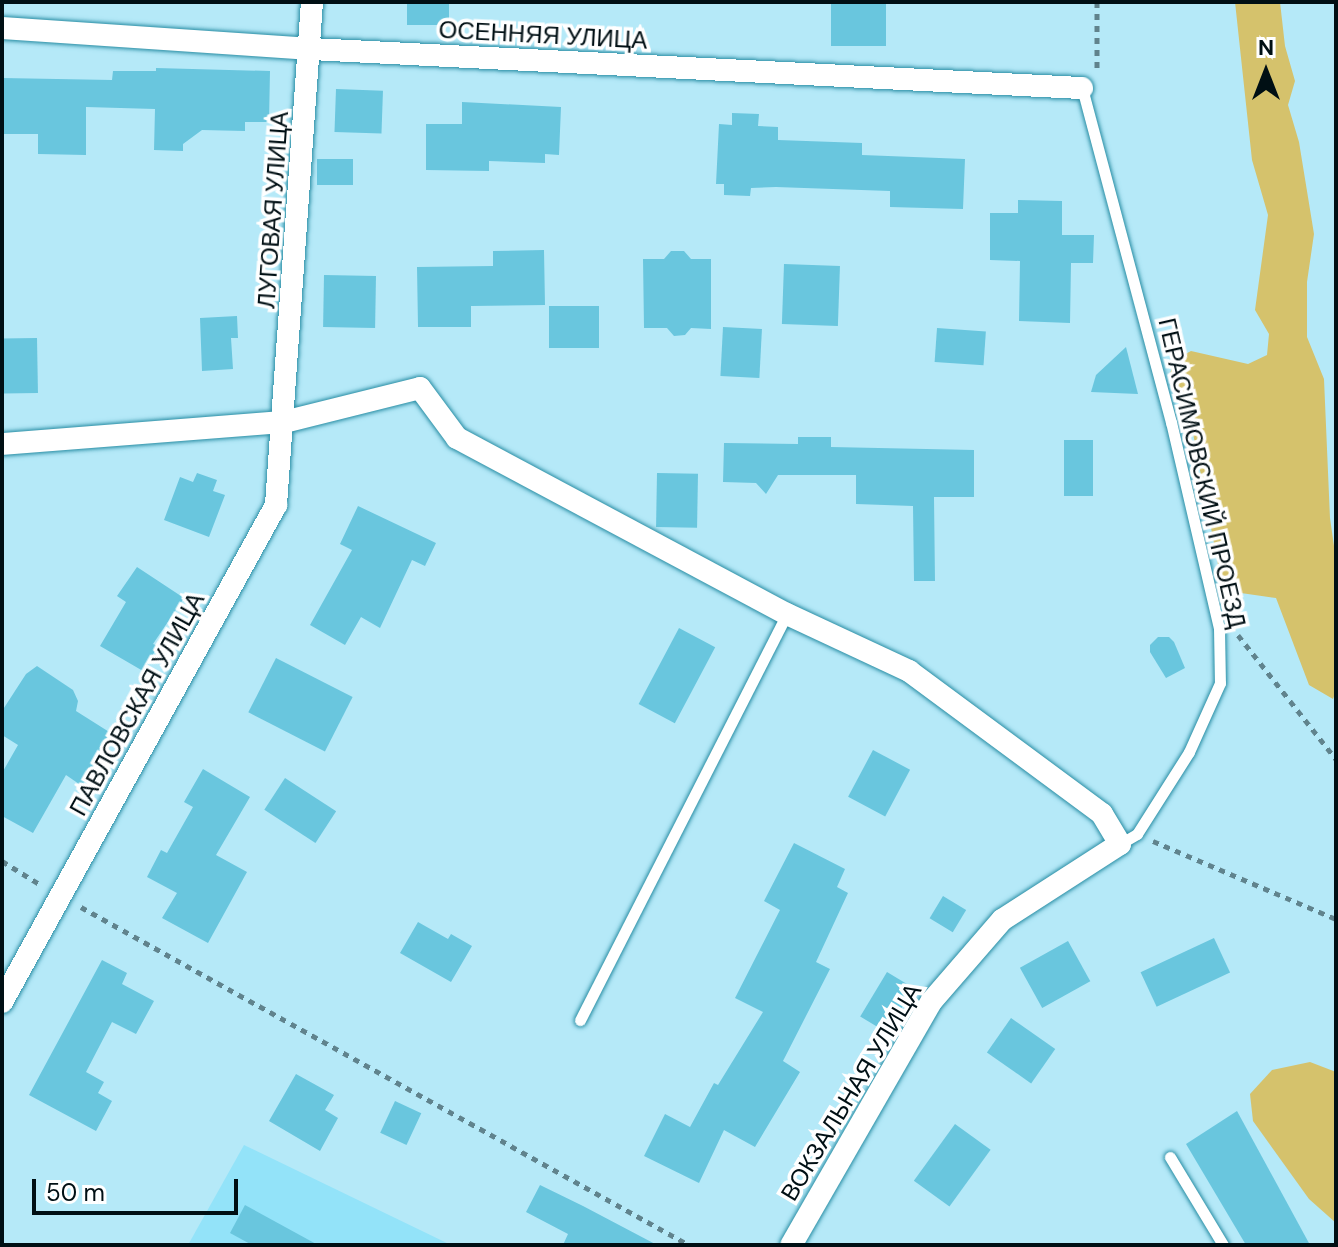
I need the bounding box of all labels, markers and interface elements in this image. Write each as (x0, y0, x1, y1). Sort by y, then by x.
street label: ОСЕННЯЯ УЛИЦА (438, 15, 648, 55)
north arrow (1226, 32, 1306, 112)
text: N (1258, 33, 1274, 62)
street label: ЛУГОВАЯ УЛИЦА (252, 111, 294, 309)
street label: ГЕРАСИМОВСКИЙ ПРОЕЗД (1152, 315, 1252, 631)
street label: ПАВЛОВСКАЯ УЛИЦА (64, 587, 210, 821)
street label: ВОКЗАЛЬНАЯ УЛИЦА (775, 978, 927, 1206)
scale bar (36, 1163, 242, 1213)
text: 50 m (46, 1177, 105, 1208)

